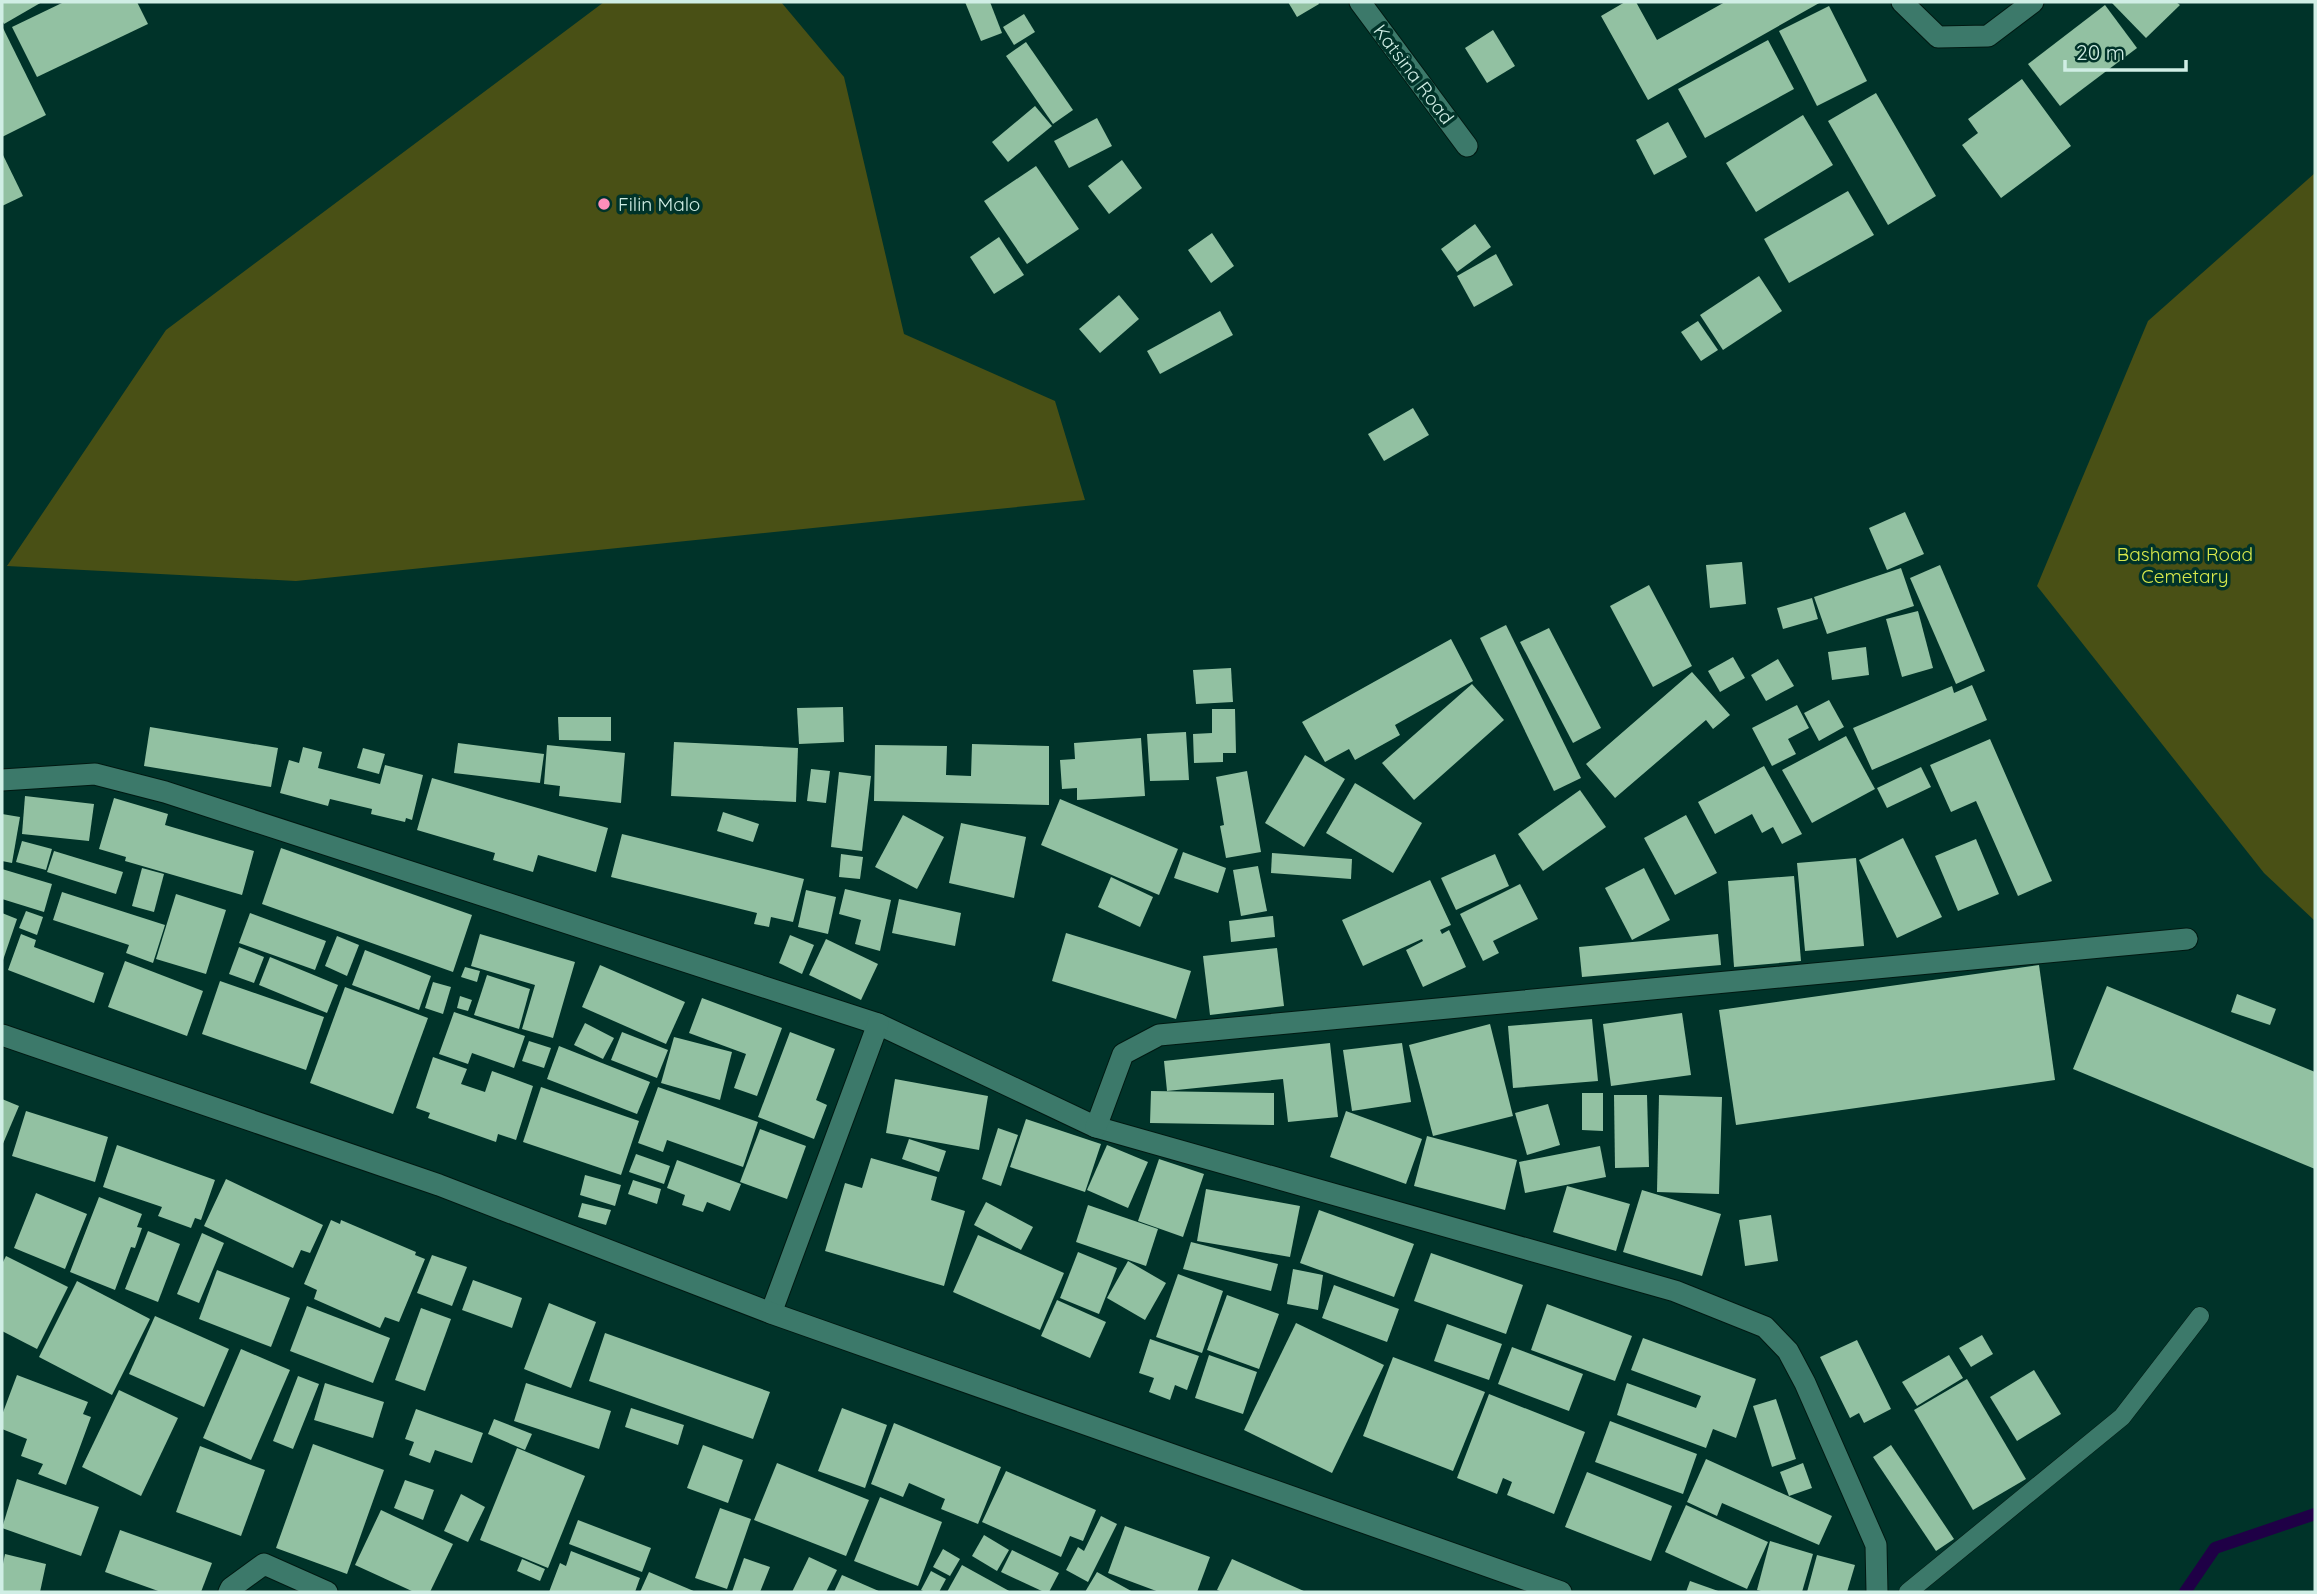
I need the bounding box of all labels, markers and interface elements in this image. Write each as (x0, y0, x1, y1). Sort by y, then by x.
street label: Katsina Road (1369, 19, 1459, 129)
scale bar (2065, 28, 2186, 72)
text: 20 m (2076, 39, 2125, 65)
place label: Filin Malo (618, 192, 700, 216)
marker: Filin Malo (596, 196, 612, 212)
park label: Bashama Road Cemetary (2117, 542, 2253, 588)

